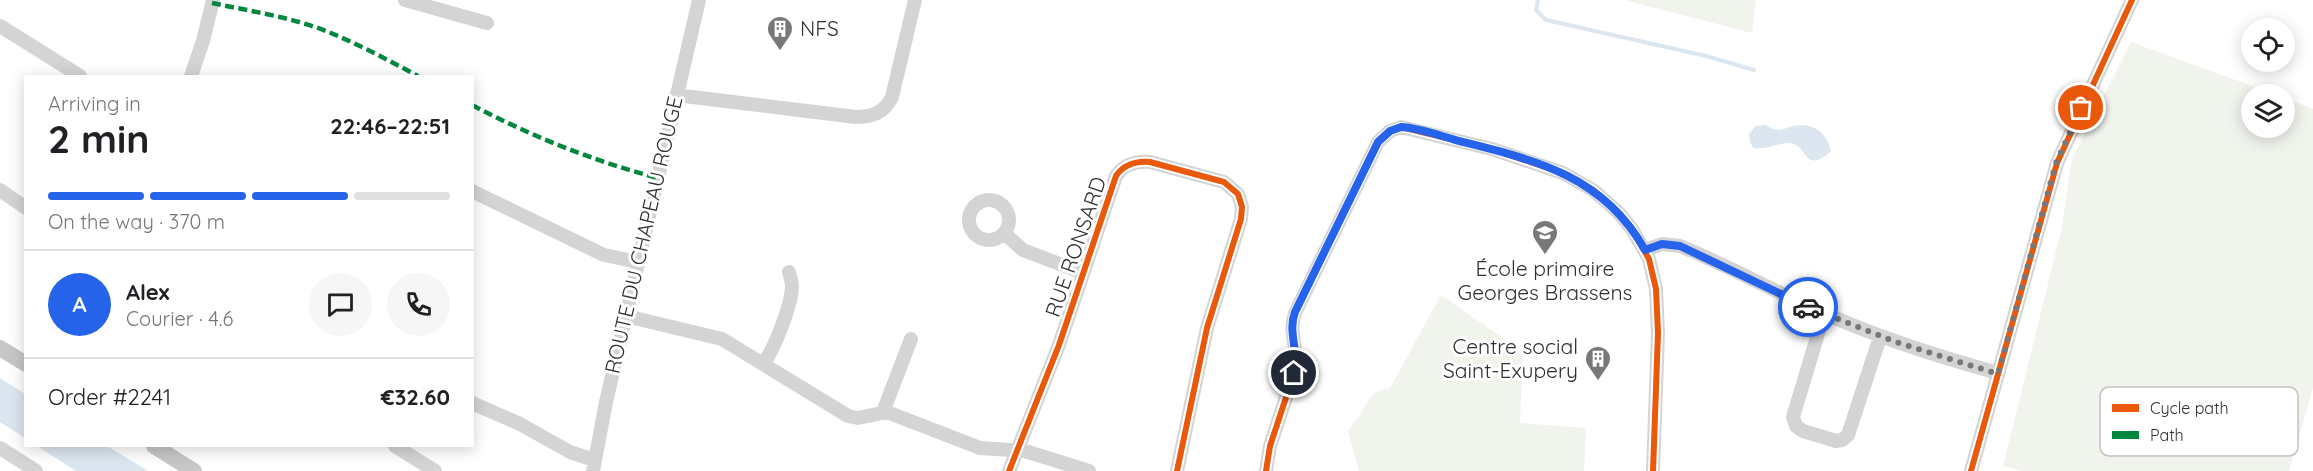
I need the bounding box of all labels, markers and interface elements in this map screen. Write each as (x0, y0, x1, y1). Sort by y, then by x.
building icon: NFS (765, 14, 795, 52)
place label: NFS (800, 15, 839, 41)
map controls (2241, 18, 2295, 138)
button: locate (2241, 18, 2295, 72)
pin (2055, 82, 2106, 133)
button: layers (2241, 84, 2295, 138)
text: Arriving in (48, 91, 141, 116)
icon: bag (2064, 91, 2097, 124)
street label: ROUTE DU CHAPEAU ROUGE (598, 94, 688, 376)
text: 22:46–22:51 (330, 112, 450, 140)
text: 2 min (48, 114, 150, 163)
street label: RUE RONSARD (1039, 173, 1111, 320)
text: On the way · 370 m (48, 209, 225, 234)
school or university icon: École primaire Georges Brassens (1530, 218, 1560, 256)
place label: École primaire Georges Brassens (1458, 255, 1632, 305)
button: chat (309, 273, 372, 336)
button: phone (387, 273, 450, 336)
courier (1778, 277, 1838, 337)
text: Alex (126, 278, 169, 306)
text: A (72, 290, 87, 318)
icon: car (1792, 291, 1825, 324)
text: Courier · 4.6 (126, 306, 233, 331)
place label: Centre social Saint-Exupery (1443, 333, 1578, 383)
building icon: Centre social Saint-Exupery (1583, 344, 1613, 382)
pin (1268, 347, 1319, 398)
icon: home (1277, 356, 1310, 389)
text: Order #2241 (48, 383, 171, 411)
text: €32.60 (381, 383, 450, 411)
legend (2100, 387, 2298, 456)
text: Cycle path (2150, 398, 2229, 418)
text: Path (2150, 425, 2184, 445)

